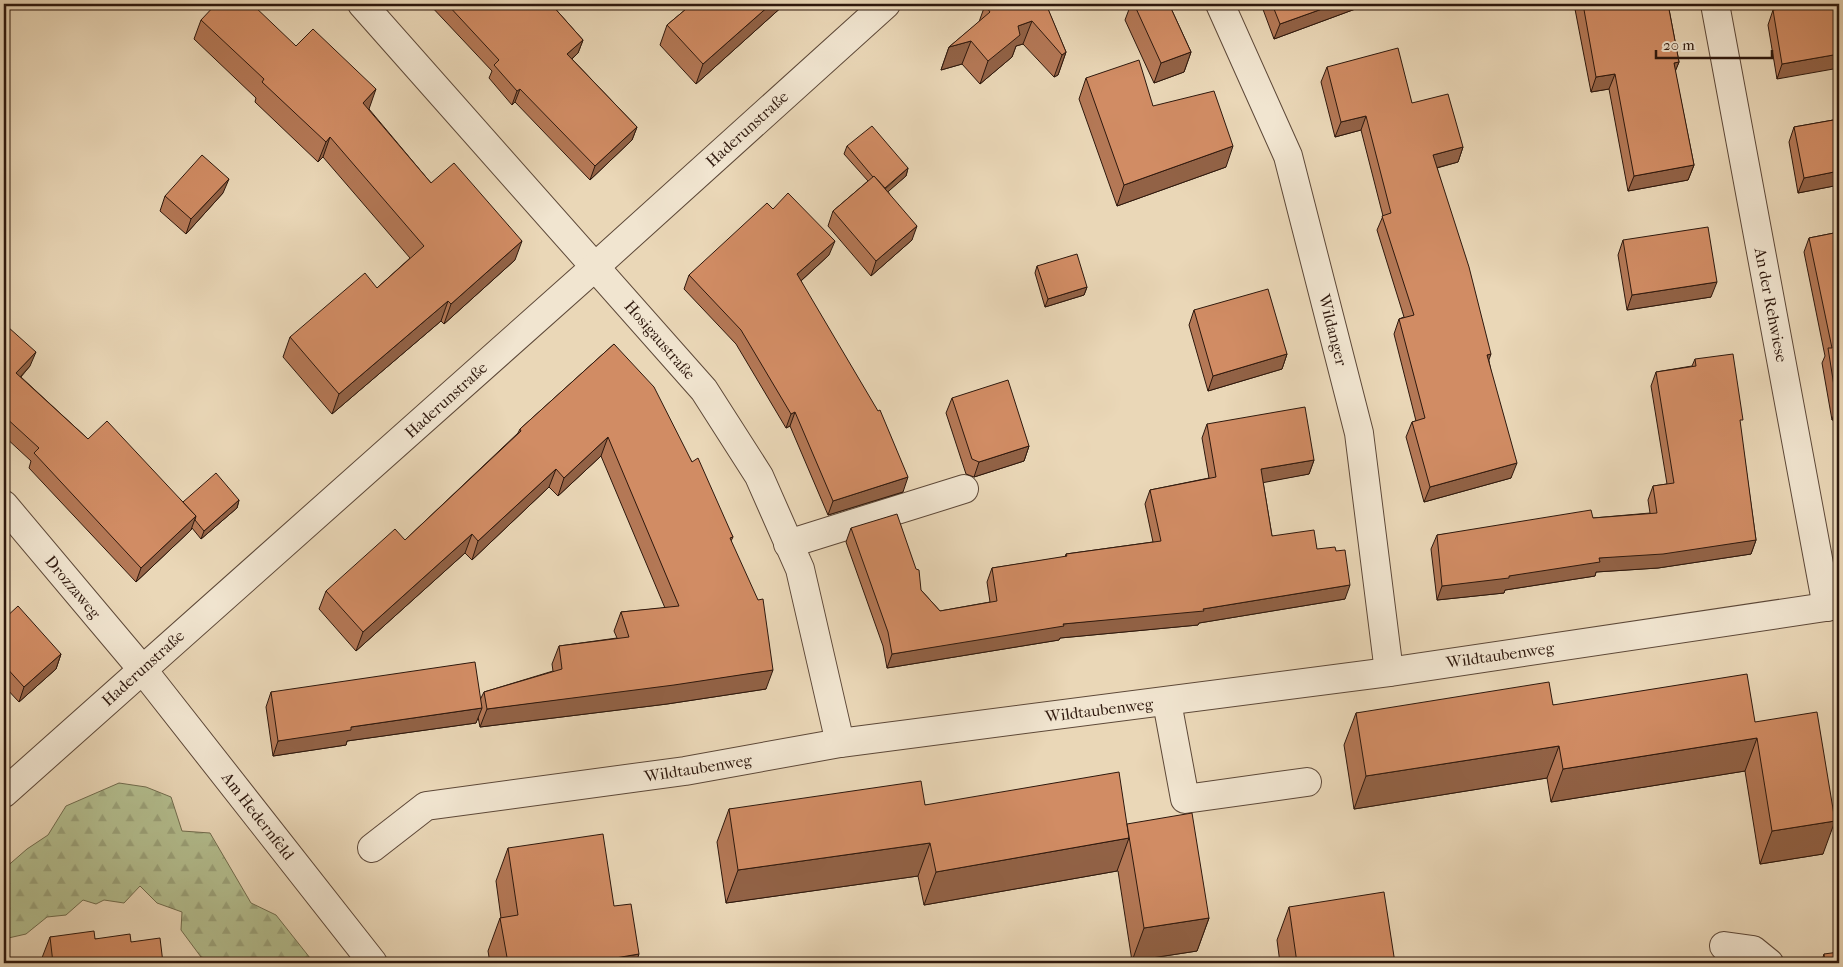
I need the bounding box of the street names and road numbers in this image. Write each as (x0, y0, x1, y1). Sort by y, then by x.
street label: Haderunstraße (702, 87, 792, 171)
street label: An der Rehwiese (1750, 245, 1791, 364)
street label: Wildanger (1315, 291, 1351, 368)
street label: Hosigaustraße (620, 297, 700, 384)
street label: Haderunstraße (401, 358, 491, 442)
street label: Drozzaweg (41, 552, 105, 623)
street label: Haderunstraße (98, 626, 188, 710)
street label: Wildtaubenweg (1444, 638, 1556, 672)
street label: Wildtaubenweg (1043, 694, 1155, 726)
street label: Wildtaubenweg (642, 750, 754, 786)
street label: Am Hedernfeld (217, 768, 298, 864)

